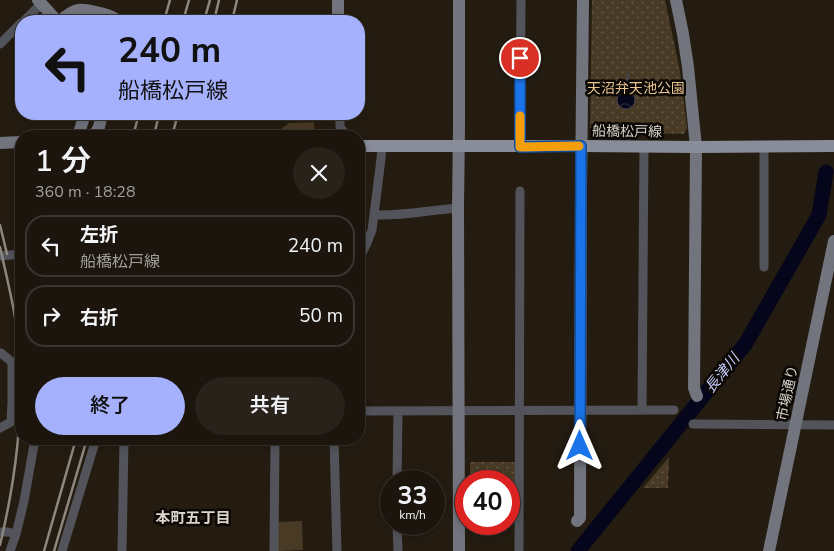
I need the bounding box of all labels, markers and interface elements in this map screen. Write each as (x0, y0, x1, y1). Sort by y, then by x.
text: 240 m (118, 27, 221, 74)
icon: left (35, 35, 100, 100)
pin (499, 37, 541, 79)
icon: arrive (506, 44, 534, 72)
text: 船橋松戸線 (118, 76, 228, 106)
park label: 天沼弁天池公園 (587, 79, 685, 98)
street label: 船橋松戸線 (592, 121, 662, 142)
text: 1 分 (35, 141, 91, 182)
button: close (293, 147, 345, 199)
text: 360 m · 18:28 (35, 181, 136, 203)
text: 左折 (80, 222, 118, 248)
icon: left (37, 232, 65, 260)
text: 240 m (288, 233, 343, 259)
text: 船橋松戸線 (80, 251, 160, 273)
icon: right (37, 302, 65, 330)
text: 50 m (299, 303, 343, 329)
text: 右折 (80, 305, 118, 331)
water label: 長津川 (700, 348, 745, 397)
street label: 市場通り (772, 364, 803, 422)
button: 終了 (35, 377, 185, 435)
button: 共有 (195, 377, 345, 435)
position arrow (553, 419, 605, 471)
speed limit sign: 40 (455, 470, 520, 535)
text: 33 (397, 479, 428, 513)
text: km/h (399, 507, 426, 523)
district label: 本町五丁目 (155, 508, 231, 528)

